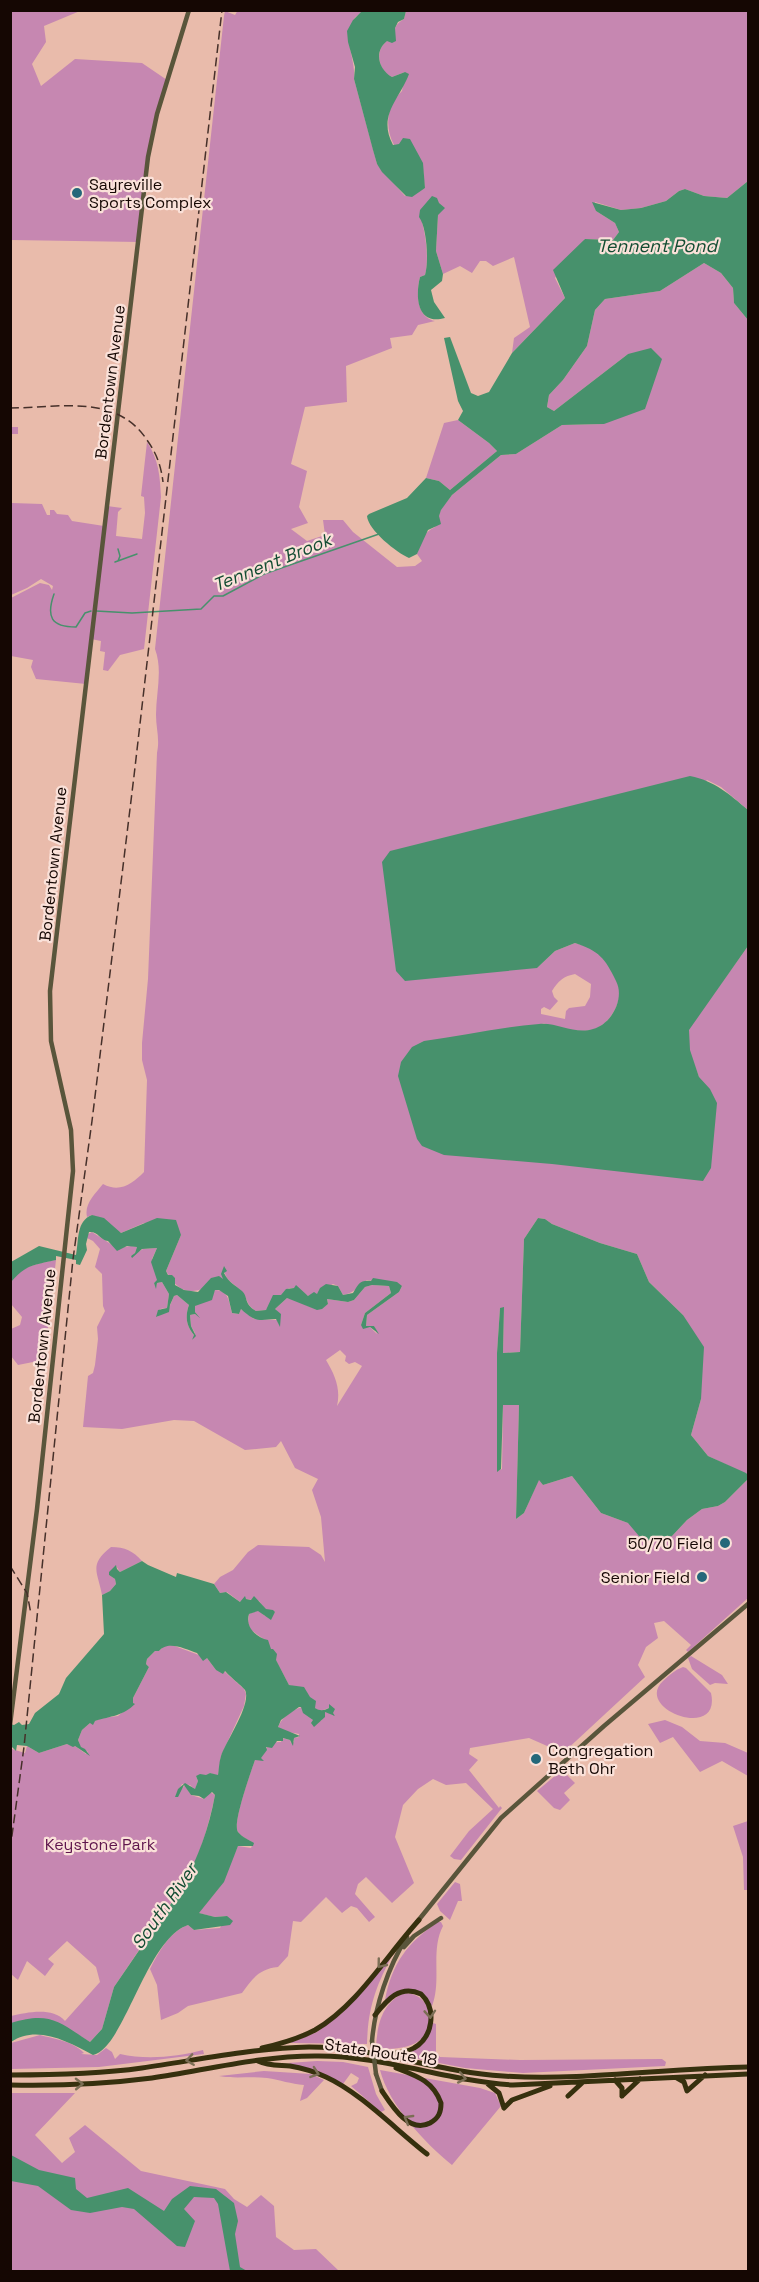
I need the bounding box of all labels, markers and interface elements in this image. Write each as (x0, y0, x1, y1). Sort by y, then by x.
place label: Sayreville Sports Complex (89, 174, 212, 213)
marker: Sayreville Sports Complex (70, 186, 84, 200)
water label: Tennent Pond (597, 234, 719, 257)
street label: Bordentown Avenue (90, 304, 130, 460)
water label: Tennent Brook (209, 527, 337, 596)
street label: Bordentown Avenue (34, 786, 72, 942)
street label: Bordentown Avenue (23, 1268, 61, 1424)
place label: 50/70 Field (628, 1533, 713, 1554)
marker: 50/70 Field (718, 1536, 732, 1550)
place label: Senior Field (601, 1567, 690, 1588)
marker: Senior Field (695, 1570, 709, 1584)
place label: Congregation Beth Ohr (548, 1740, 653, 1779)
marker: Congregation Beth Ohr (529, 1752, 543, 1766)
park label: Keystone Park (45, 1834, 156, 1855)
water label: South River (126, 1857, 203, 1953)
one-way arrow (377, 1957, 388, 1968)
one-way arrow (423, 2010, 436, 2019)
street label: State Route 18 (323, 2034, 439, 2070)
one-way arrow (185, 2054, 195, 2066)
one-way arrow (309, 2065, 320, 2078)
one-way arrow (457, 2071, 467, 2084)
one-way arrow (75, 2078, 84, 2090)
one-way arrow (404, 2115, 414, 2127)

